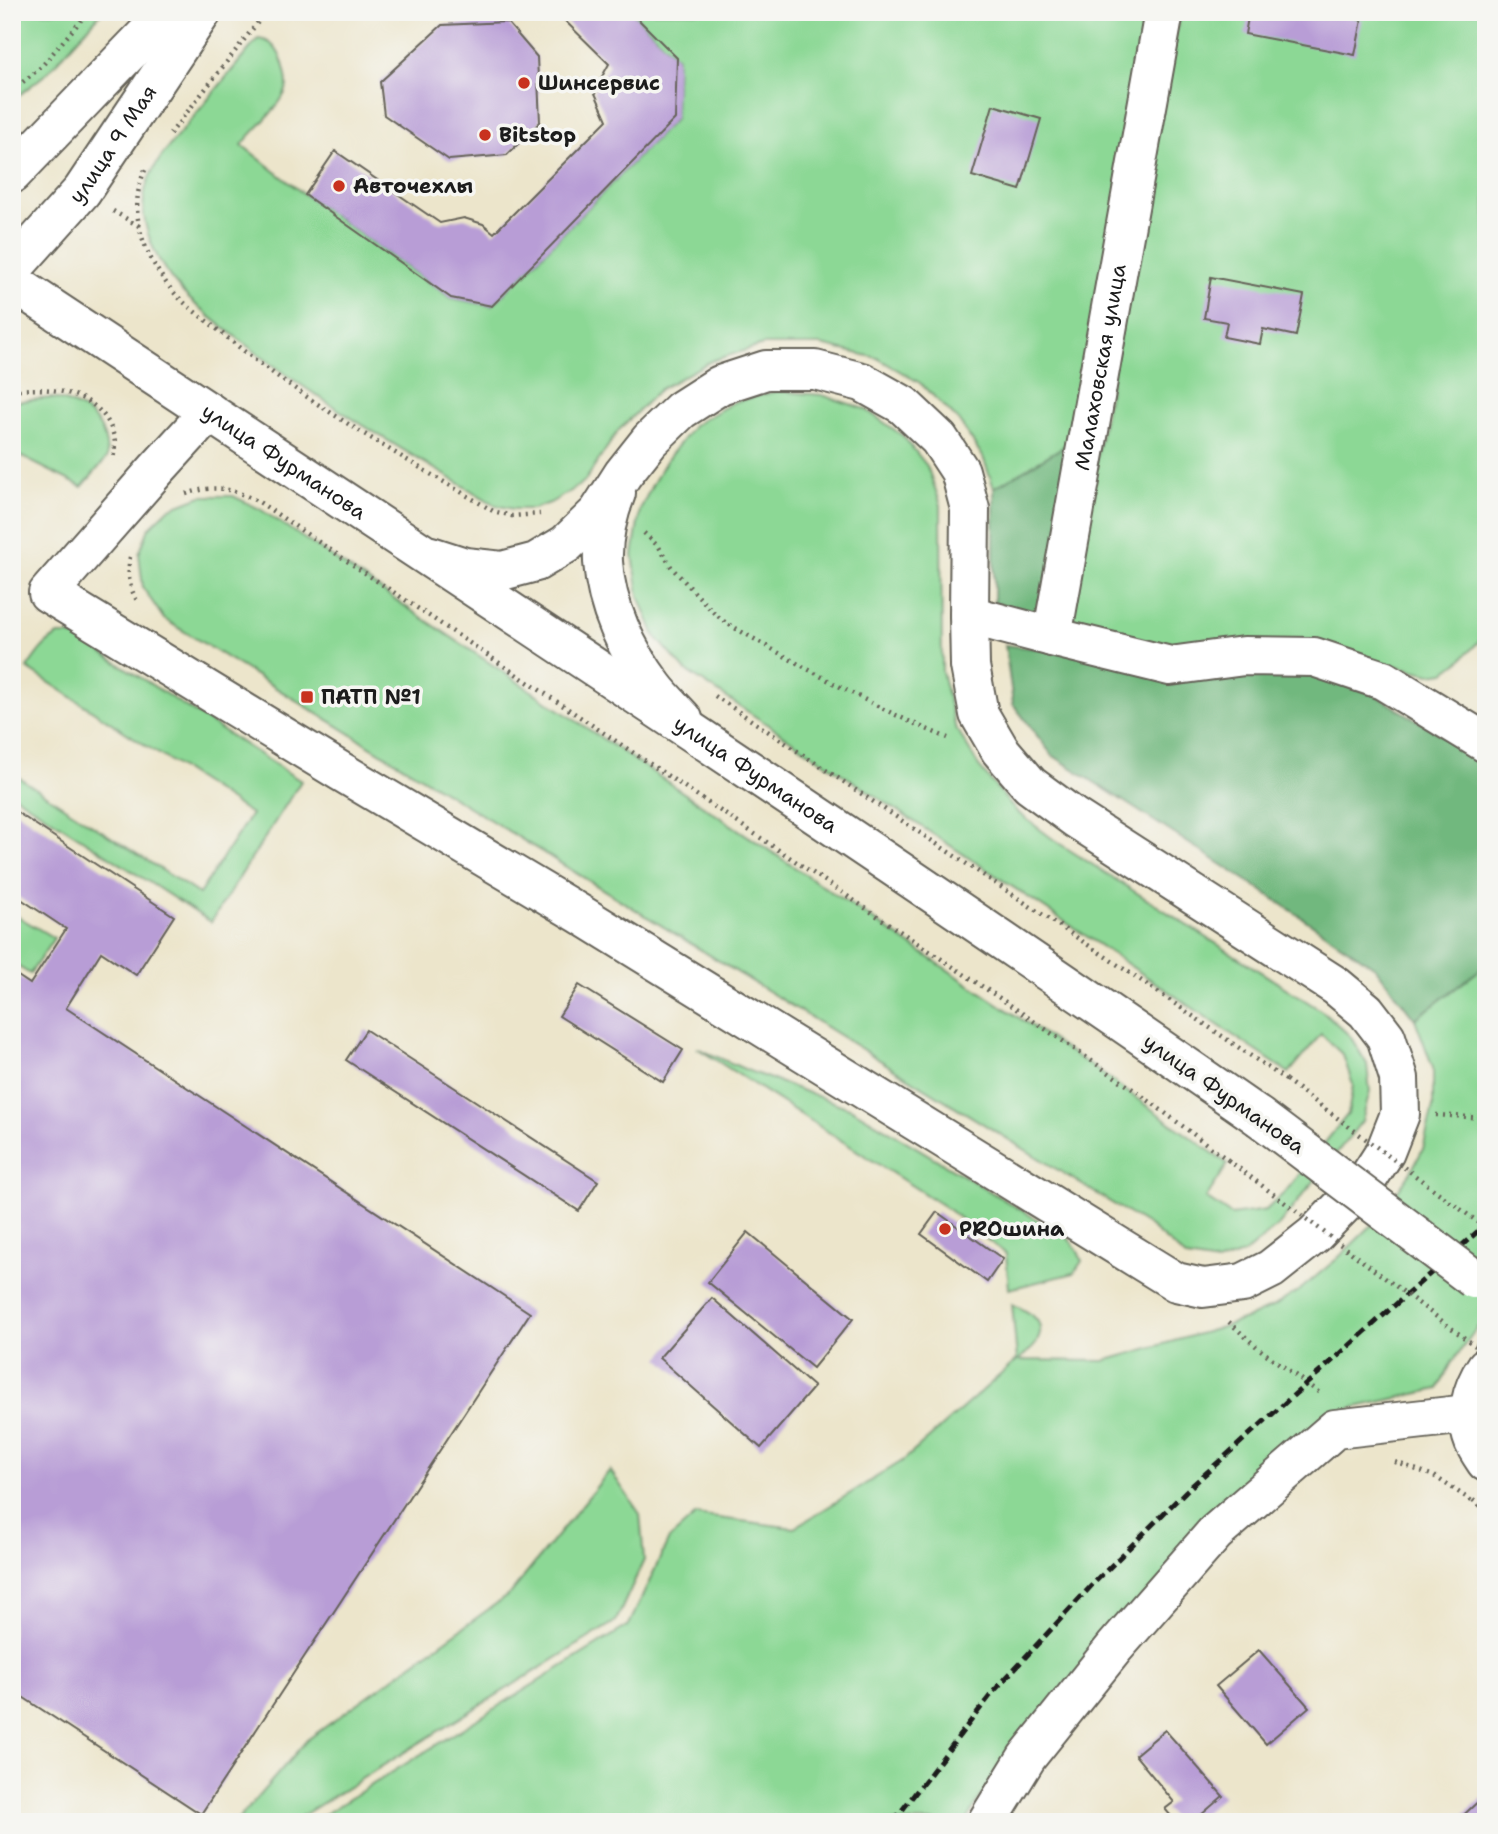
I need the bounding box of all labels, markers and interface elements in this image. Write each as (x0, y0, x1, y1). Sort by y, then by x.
place label: Шинсервис (538, 69, 660, 97)
marker: Шинсервис (516, 75, 532, 91)
street label: улица 9 Мая (63, 79, 163, 210)
place label: Bitstop (499, 121, 576, 149)
marker: Bitstop (477, 127, 493, 143)
place label: Авточехлы (353, 172, 473, 200)
marker: Авточехлы (331, 178, 347, 194)
street label: Малаховская улица (1068, 262, 1133, 473)
street label: улица Фурманова (196, 397, 372, 526)
place label: ПАТП №1 (321, 683, 421, 711)
marker: ПАТП №1 (299, 689, 315, 705)
street label: улица Фурманова (668, 710, 843, 839)
street label: улица Фурманова (1137, 1028, 1311, 1160)
place label: PROшина (959, 1215, 1065, 1243)
marker: PROшина (937, 1221, 953, 1237)

